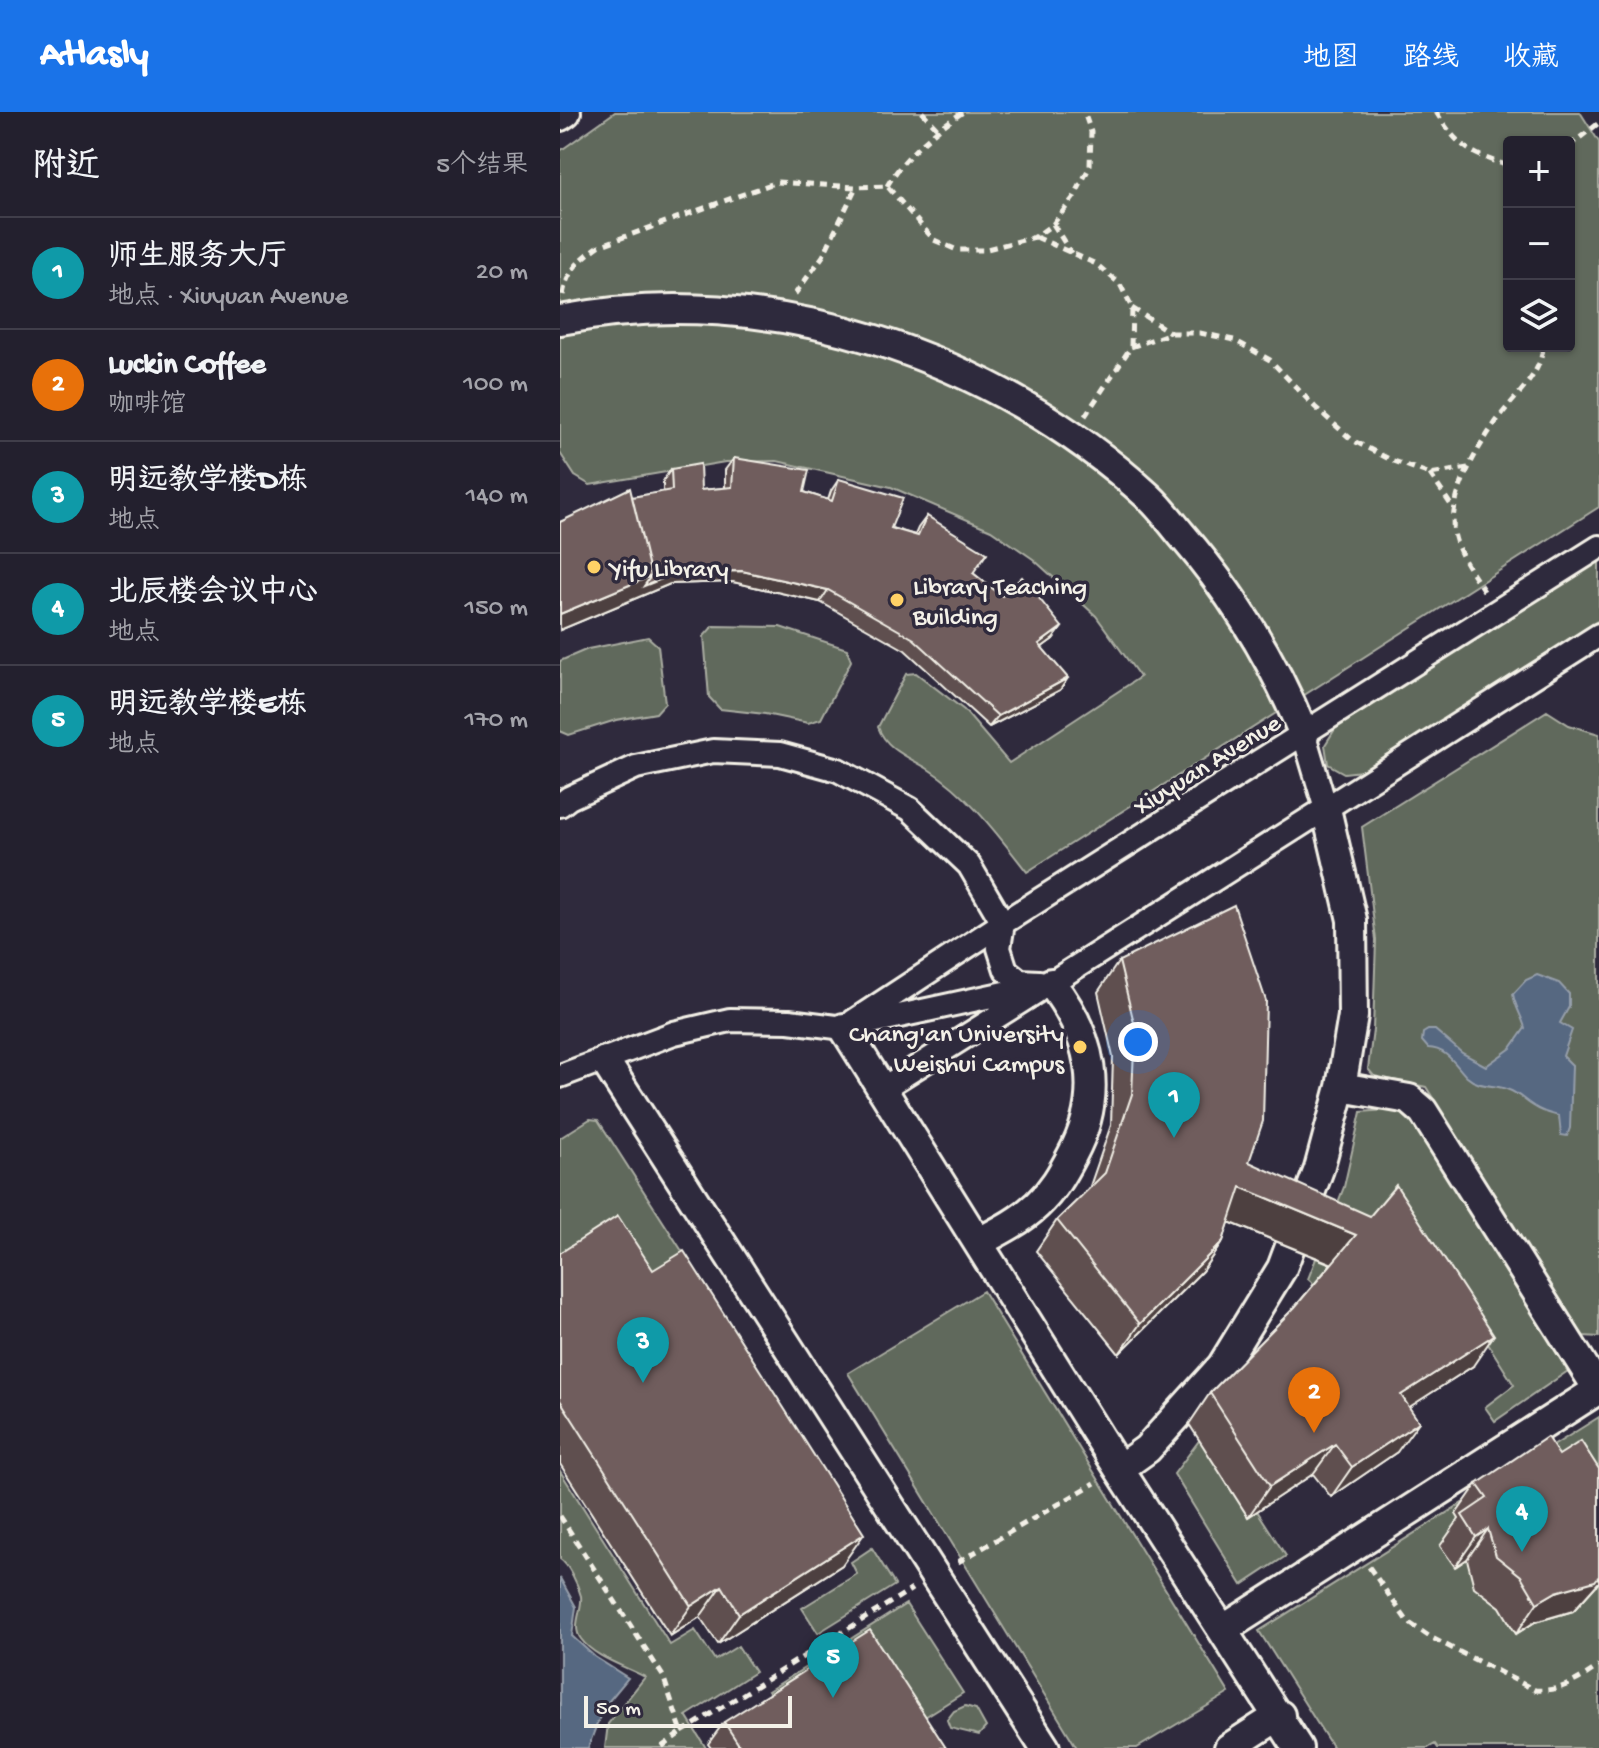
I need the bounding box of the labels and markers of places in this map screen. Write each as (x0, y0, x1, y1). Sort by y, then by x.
place label: Yifu Library (608, 556, 729, 587)
marker: Yifu Library (585, 558, 603, 576)
place label: Library Teaching Building (912, 574, 1087, 635)
marker: Library Teaching Building (888, 591, 906, 609)
place label: Chang'an University Weishui Campus (849, 1021, 1065, 1082)
marker: Chang'an University Weishui Campus (1071, 1038, 1089, 1056)
pin: 1 (1148, 1072, 1200, 1138)
pin: 3 (617, 1317, 669, 1383)
pin: 2 (1288, 1367, 1340, 1433)
pin: 4 (1496, 1486, 1548, 1552)
pin: 5 (807, 1632, 859, 1698)

